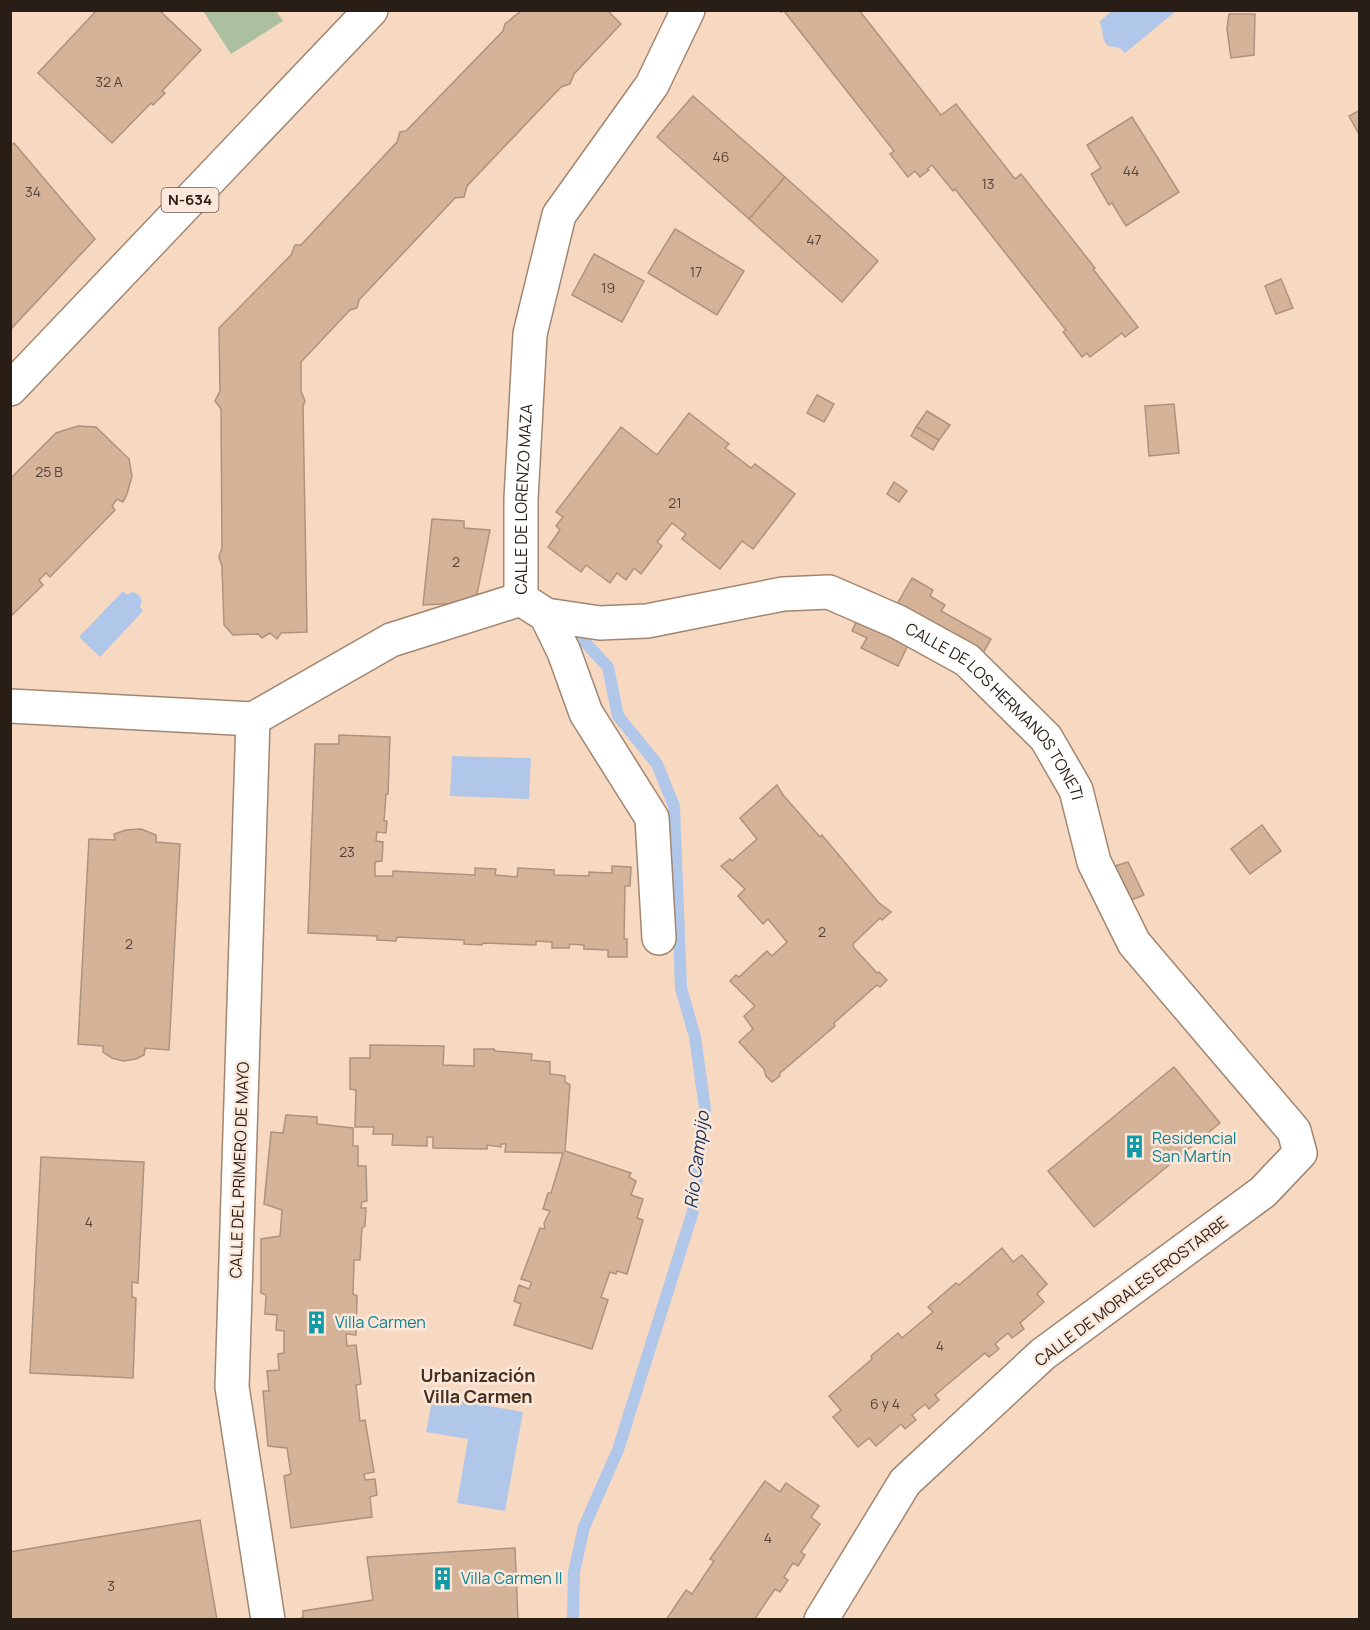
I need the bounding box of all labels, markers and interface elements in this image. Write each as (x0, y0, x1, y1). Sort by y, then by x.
house number: 32 A (95, 72, 123, 91)
house number: 46 (713, 147, 729, 166)
house number: 44 (1123, 161, 1139, 180)
house number: 13 (981, 174, 995, 193)
house number: 34 (25, 182, 41, 201)
road number: N-634 (162, 188, 219, 212)
house number: 47 (806, 230, 822, 249)
house number: 17 (690, 262, 702, 281)
house number: 19 (601, 278, 615, 297)
street label: CALLE DE LORENZO MAZA (510, 403, 537, 594)
house number: 25 B (35, 462, 63, 481)
house number: 21 (668, 493, 682, 512)
house number: 2 (452, 552, 460, 571)
street label: CALLE DE LOS HERMANOS TONETI (901, 617, 1089, 802)
house number: 23 (339, 842, 355, 861)
house number: 2 (818, 922, 826, 941)
house number: 2 (125, 934, 133, 953)
street label: CALLE DEL PRIMERO DE MAYO (224, 1061, 254, 1279)
water label: Río Campijo (678, 1108, 714, 1210)
place label: Residencial San Martín (1152, 1127, 1237, 1167)
building icon: Residencial San Martín (1121, 1134, 1147, 1160)
street label: CALLE DE MORALES EROSTARBE (1030, 1211, 1232, 1371)
house number: 4 (85, 1212, 93, 1231)
building icon: Villa Carmen (304, 1309, 330, 1335)
place label: Villa Carmen (335, 1311, 426, 1333)
house number: 4 (936, 1336, 944, 1355)
district label: Urbanización Villa Carmen (421, 1363, 535, 1408)
house number: 6 y 4 (870, 1394, 900, 1413)
house number: 4 (764, 1528, 772, 1547)
building icon: Villa Carmen II (430, 1565, 456, 1591)
place label: Villa Carmen II (461, 1567, 563, 1589)
house number: 3 (107, 1576, 115, 1595)

